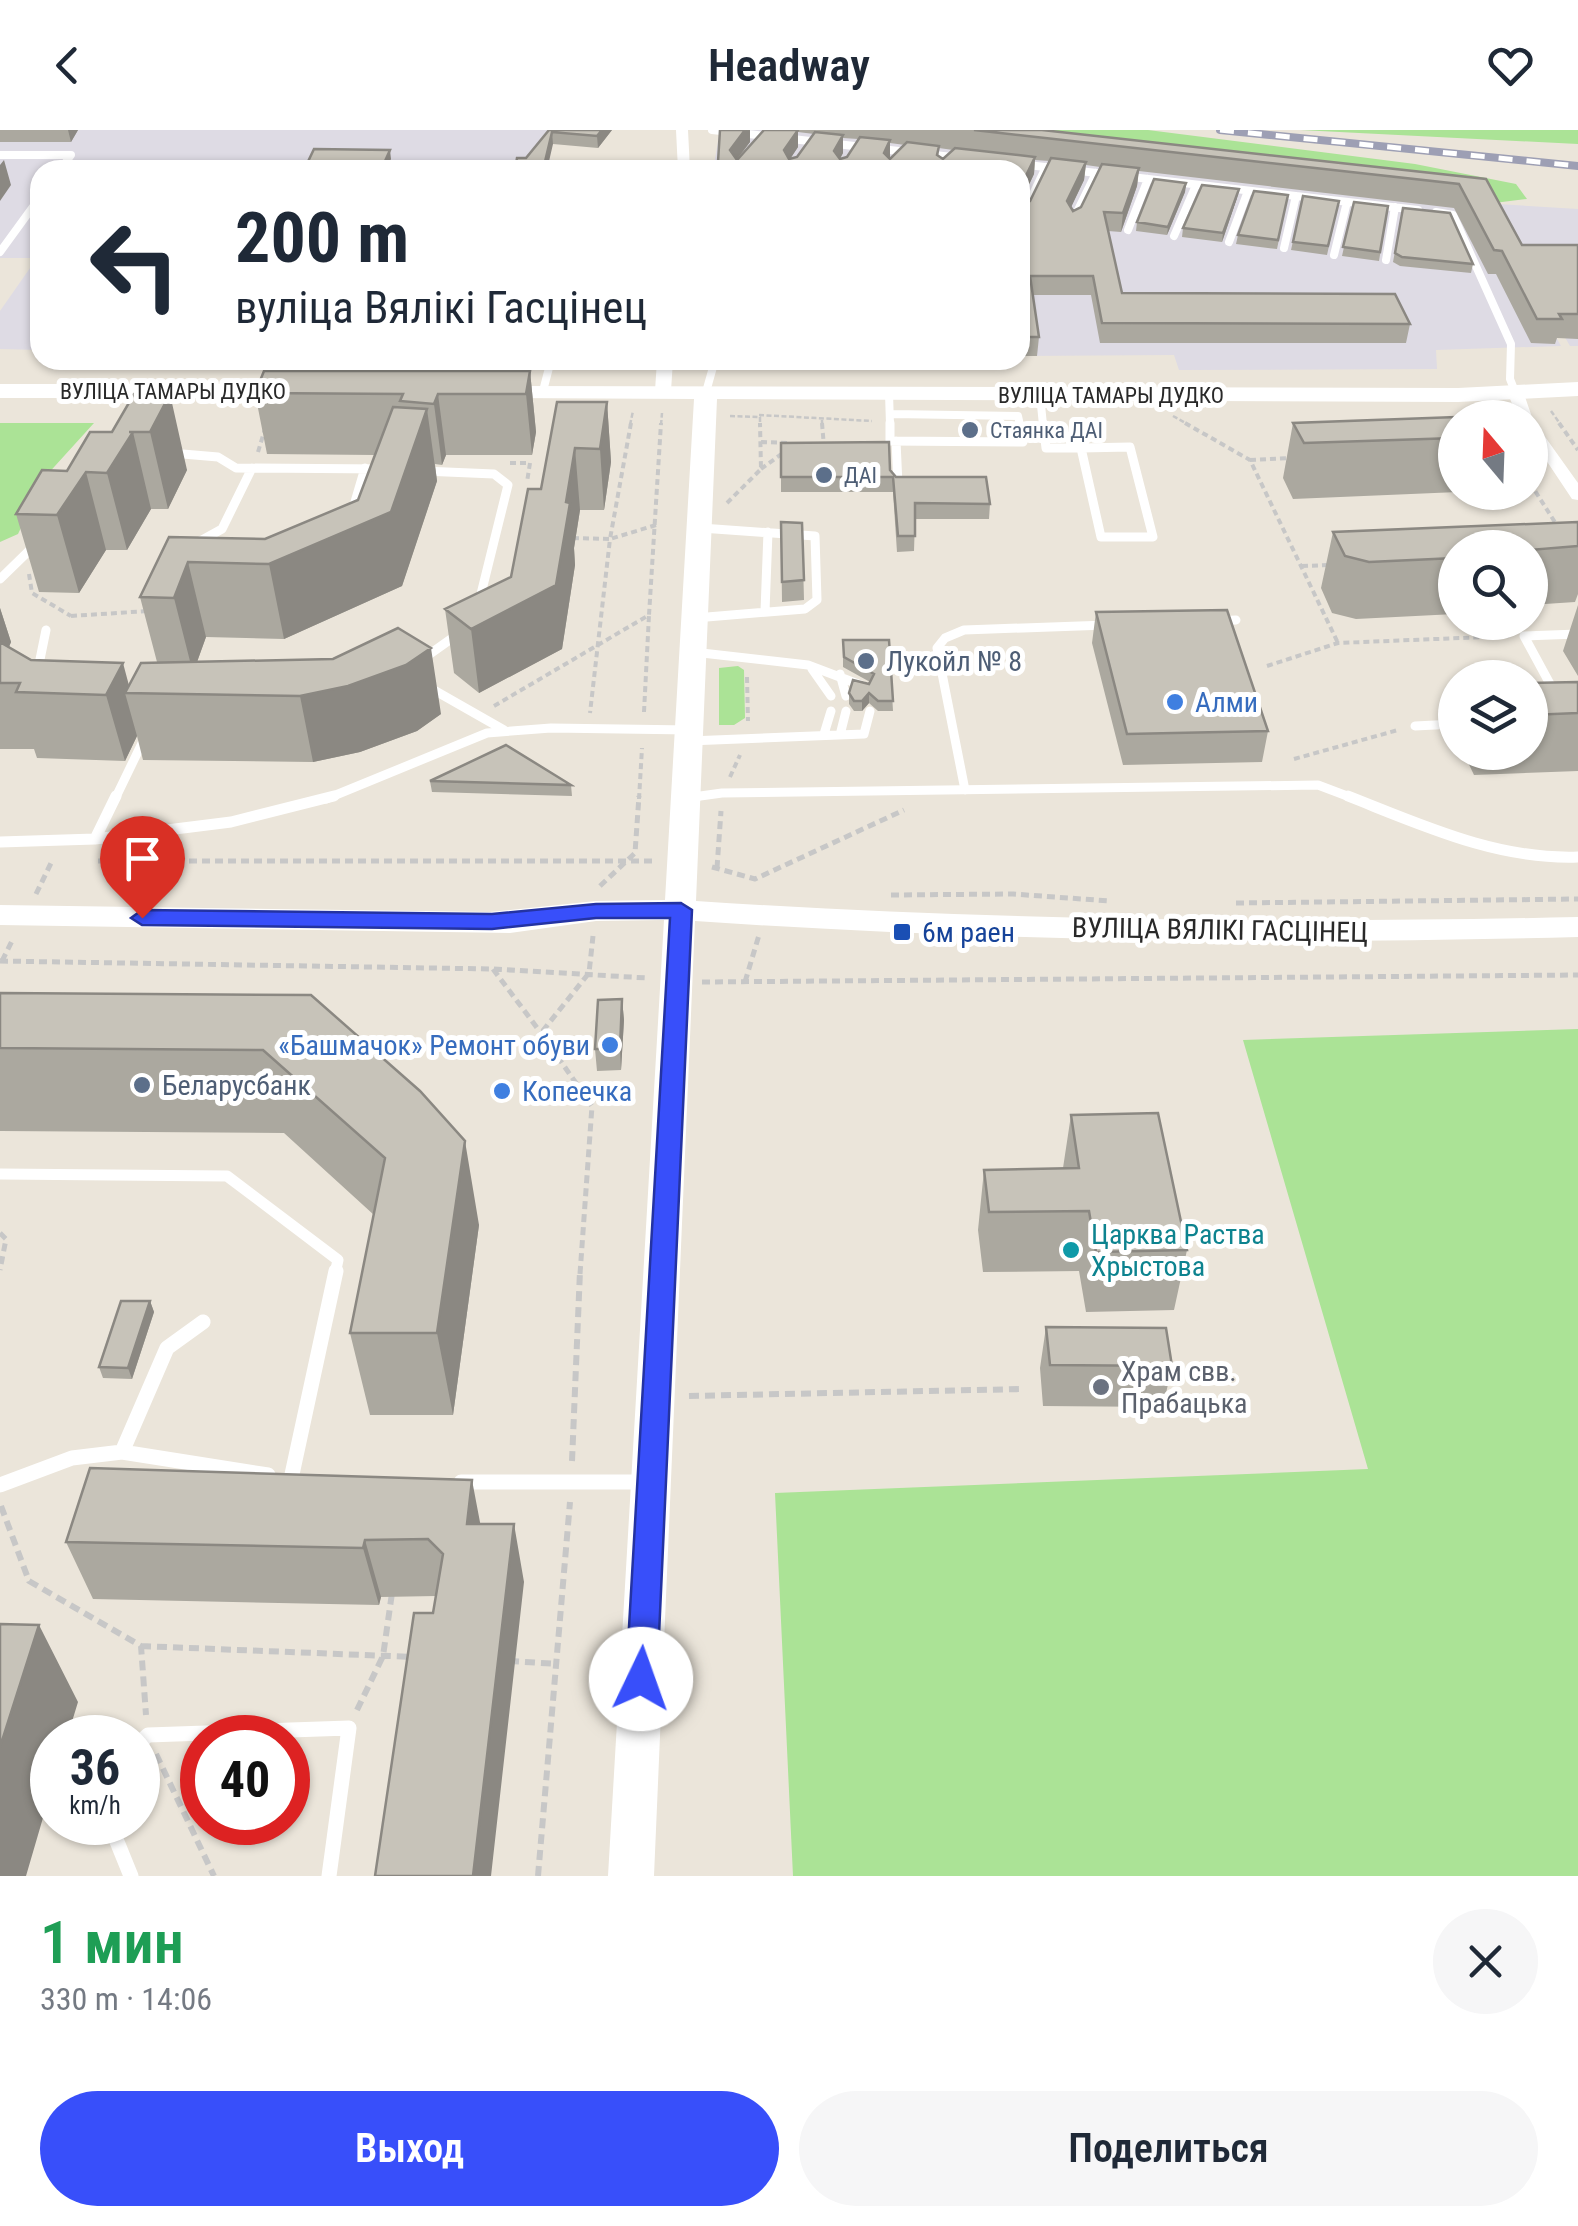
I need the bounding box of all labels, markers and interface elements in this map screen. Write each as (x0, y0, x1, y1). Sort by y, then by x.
icon: back (40, 38, 95, 93)
icon: heart (1483, 38, 1538, 93)
text: Headway (708, 39, 870, 92)
text: 200 m (235, 197, 409, 279)
icon: left (70, 200, 200, 330)
text: вуліца Вялікі Гасцінец (235, 281, 647, 334)
street label: ВУЛІЦА ТАМАРЫ ДУДКО (60, 379, 286, 404)
street label: ВУЛІЦА ТАМАРЫ ДУДКО (998, 383, 1224, 408)
north arrow (1438, 400, 1548, 510)
map controls (1438, 400, 1548, 770)
place label: Стаянка ДАІ (990, 418, 1103, 443)
marker: Стаянка ДАІ (959, 419, 981, 441)
place label: ДАІ (844, 463, 877, 488)
marker: ДАІ (813, 464, 835, 486)
button: search (1438, 530, 1548, 640)
place label: Лукойл № 8 (886, 645, 1022, 678)
marker: Лукойл № 8 (855, 650, 877, 672)
button: layers (1438, 660, 1548, 770)
place label: Алми (1195, 686, 1258, 719)
marker: Алми (1164, 691, 1186, 713)
pin (100, 816, 185, 919)
icon: arrive (115, 831, 170, 886)
street label: ВУЛІЦА ВЯЛІКІ ГАСЦІНЕЦ (1072, 911, 1368, 949)
place label: 6м раен (922, 916, 1015, 949)
marker: 6м раен (891, 921, 913, 943)
place label: «Башмачок» Ремонт обуви (278, 1029, 590, 1062)
marker: «Башмачок» Ремонт обуви (599, 1034, 621, 1056)
place label: Беларусбанк (162, 1069, 311, 1102)
marker: Беларусбанк (131, 1074, 153, 1096)
place label: Копеечка (522, 1075, 632, 1108)
marker: Копеечка (491, 1080, 513, 1102)
place label: Царква Раства Хрыстова (1091, 1218, 1265, 1283)
marker: Царква Раства Хрыстова (1060, 1239, 1082, 1261)
place label: Храм свв. Прабацька (1121, 1355, 1248, 1420)
marker: Храм свв. Прабацька (1090, 1376, 1112, 1398)
position arrow (589, 1627, 693, 1731)
speed limit sign: 40 (180, 1715, 310, 1845)
text: 36 (70, 1739, 120, 1797)
text: km/h (69, 1791, 121, 1820)
text: 1 мин (40, 1907, 184, 1978)
button: close (1433, 1909, 1538, 2014)
text: 330 m · 14:06 (40, 1980, 212, 2018)
button: Выход (40, 2091, 779, 2206)
button: Поделиться (799, 2091, 1538, 2206)

